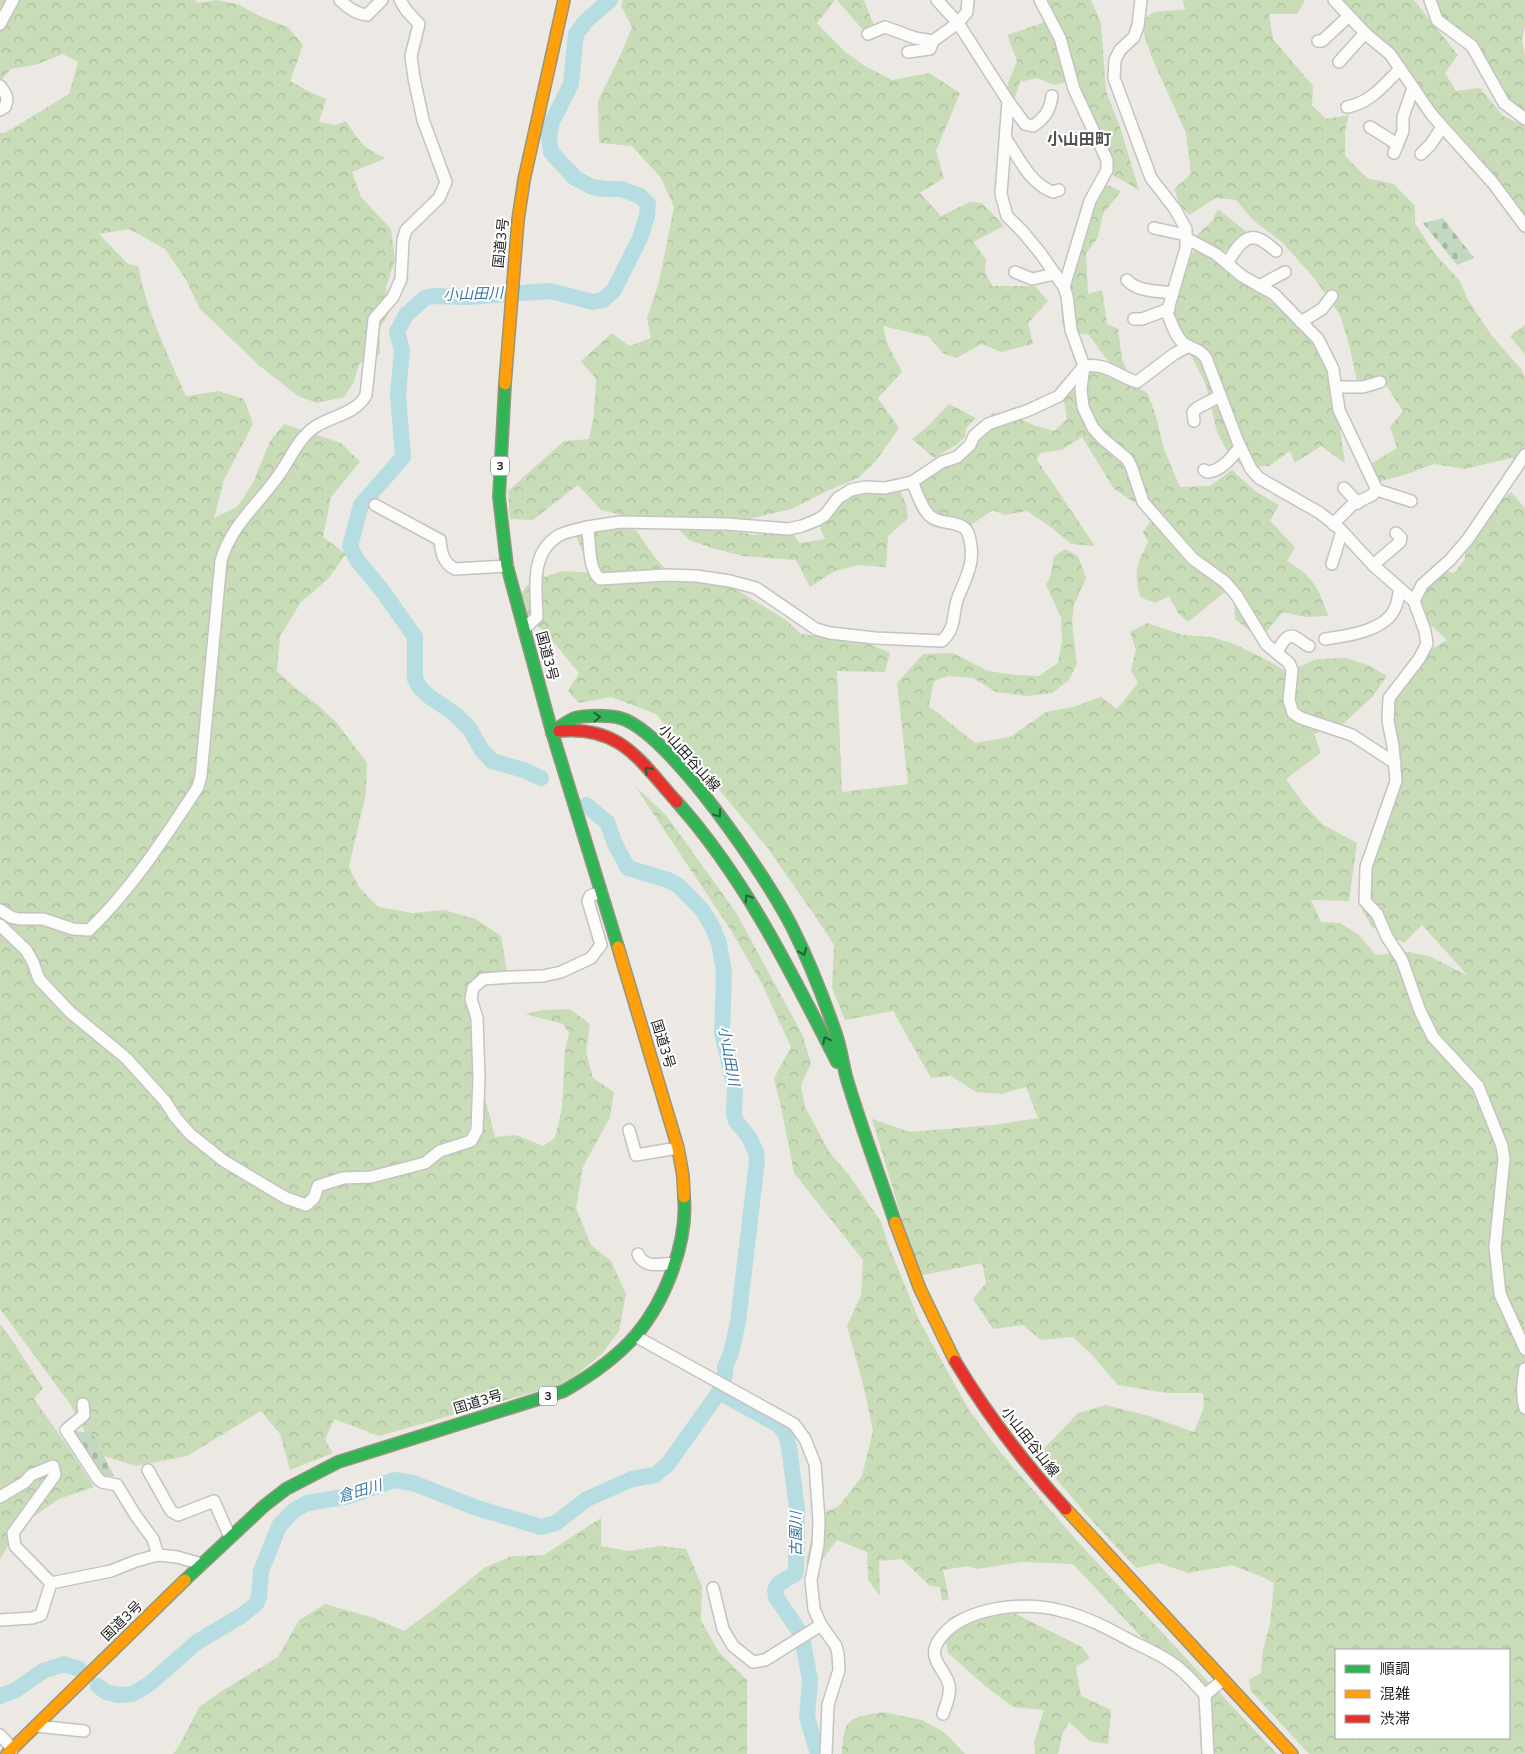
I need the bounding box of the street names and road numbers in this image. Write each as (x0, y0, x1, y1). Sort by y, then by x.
street label: 国道3号 (489, 217, 513, 269)
road number: 3 (491, 456, 509, 476)
street label: 国道3号 (531, 629, 563, 683)
street label: 小山田谷山線 (654, 720, 724, 796)
street label: 国道3号 (647, 1017, 679, 1071)
street label: 国道3号 (451, 1386, 505, 1418)
road number: 3 (539, 1386, 557, 1405)
street label: 小山田谷山線 (997, 1403, 1063, 1481)
street label: 国道3号 (97, 1597, 147, 1645)

